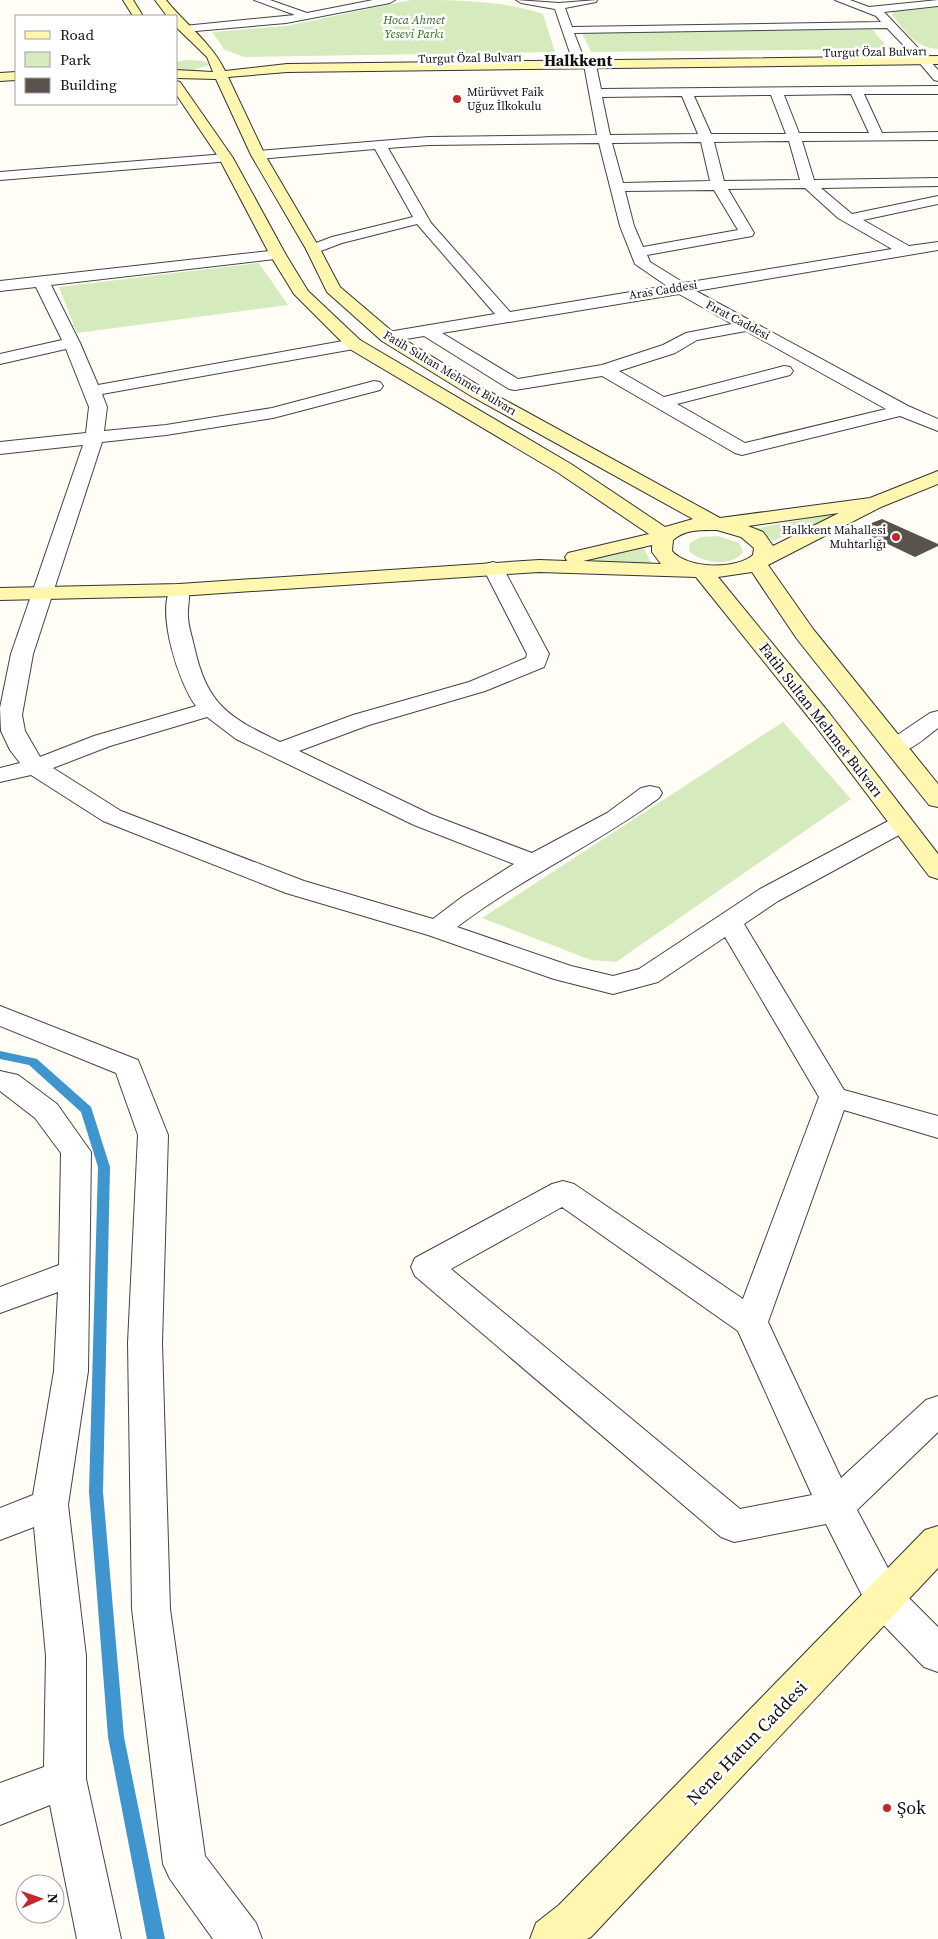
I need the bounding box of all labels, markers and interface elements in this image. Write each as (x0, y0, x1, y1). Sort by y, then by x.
park label: Hoca Ahmet Yesevi Parkı (382, 12, 446, 42)
legend (15, 15, 178, 105)
text: Road (60, 24, 94, 45)
street label: Turgut Özal Bulvarı (823, 43, 927, 61)
text: Park (60, 49, 92, 70)
street label: Turgut Özal Bulvarı (418, 49, 522, 67)
district label: Halkkent (544, 49, 612, 71)
text: Building (60, 74, 117, 95)
place label: Mürüvvet Faik Uğuz İlkokulu (467, 84, 544, 114)
marker: Mürüvvet Faik Uğuz İlkokulu (451, 93, 463, 105)
street label: Aras Caddesi (628, 277, 699, 303)
street label: Fırat Caddesi (703, 296, 773, 344)
street label: Fatih Sultan Mehmet Bulvarı (381, 327, 520, 419)
place label: Halkkent Mahallesi Muhtarlığı (782, 522, 886, 552)
marker: Halkkent Mahallesi Muhtarlığı (890, 531, 902, 543)
street label: Fatih Sultan Mehmet Bulvarı (754, 638, 888, 801)
street label: Nene Hatun Caddesi (681, 1675, 813, 1810)
place label: Şok (897, 1795, 926, 1820)
marker: Şok (881, 1802, 893, 1814)
north arrow (15, 1874, 65, 1924)
text: N (43, 1893, 63, 1904)

